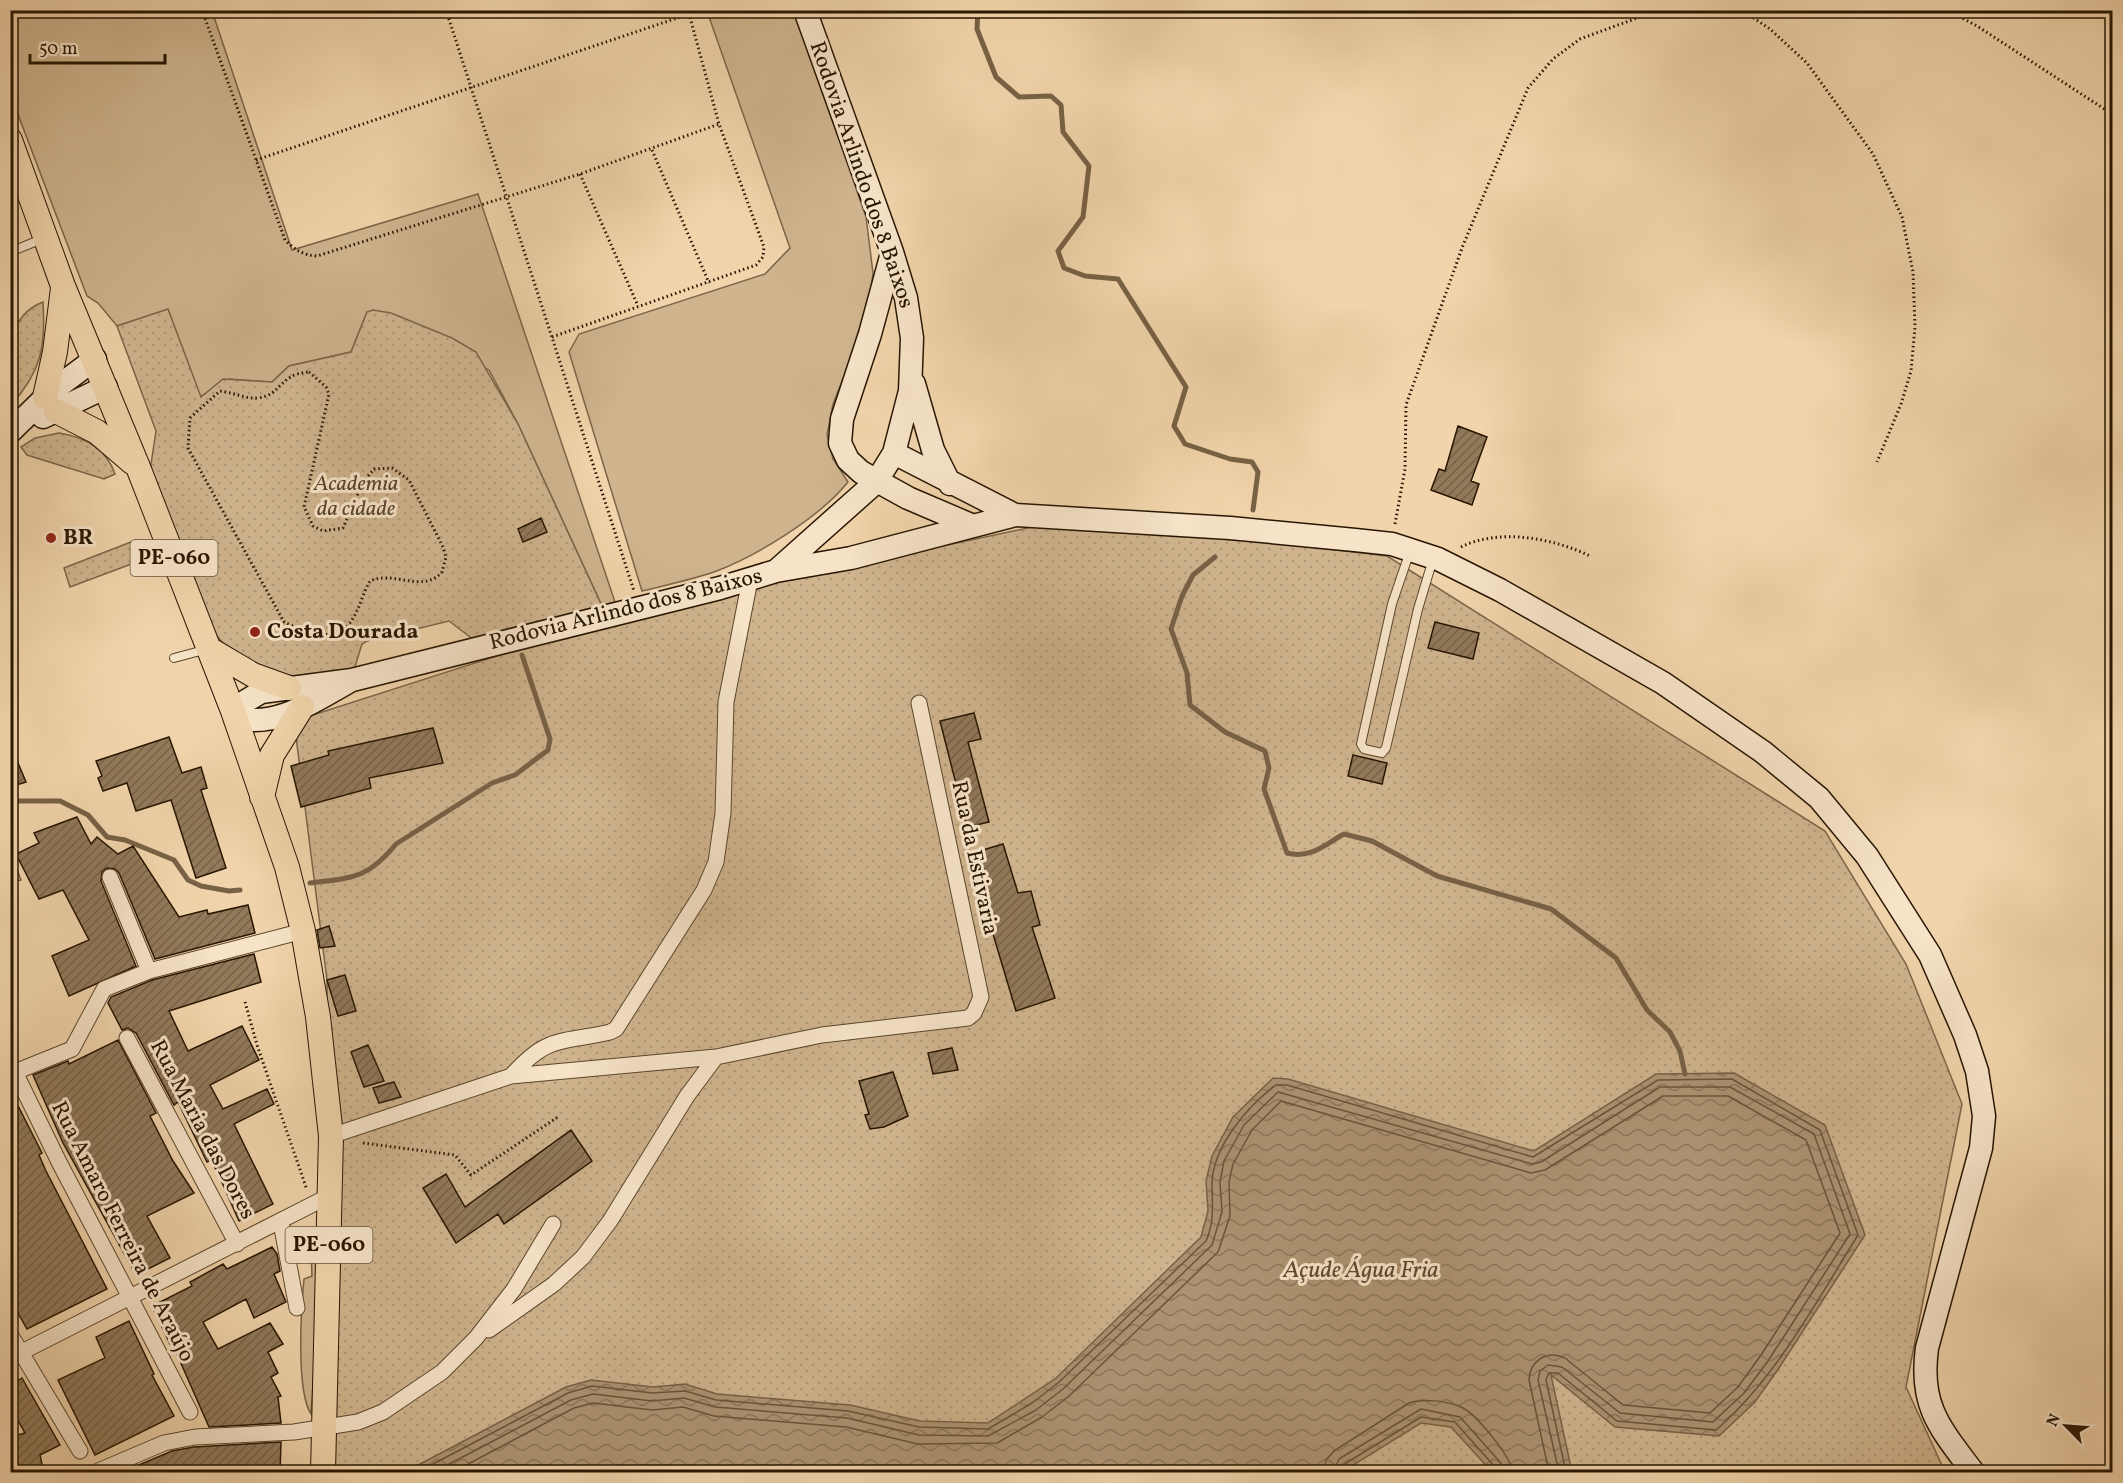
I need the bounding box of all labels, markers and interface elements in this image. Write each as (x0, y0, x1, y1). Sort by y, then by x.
scale bar (30, 27, 165, 65)
text: 50 m (39, 37, 78, 62)
street label: Rodovia Arlindo dos 8 Baixos (801, 37, 921, 313)
park label: Academia da cidade (313, 469, 398, 525)
place label: BR (63, 523, 94, 554)
marker: BR (44, 531, 58, 545)
road number: PE-060 (130, 540, 218, 576)
street label: Rodovia Arlindo dos 8 Baixos (486, 561, 766, 659)
place label: Costa Dourada (267, 617, 418, 648)
marker: Costa Dourada (248, 625, 262, 639)
street label: Rua da Estivaria (943, 778, 1005, 938)
street label: Rua Maria das Dores (141, 1035, 263, 1225)
street label: Rua Amaro Ferreira de Araújo (43, 1096, 201, 1368)
road number: PE-060 (286, 1227, 372, 1263)
water label: Açude Água Fria (1282, 1254, 1439, 1288)
north arrow (2036, 1396, 2096, 1456)
text: N (2042, 1410, 2067, 1430)

